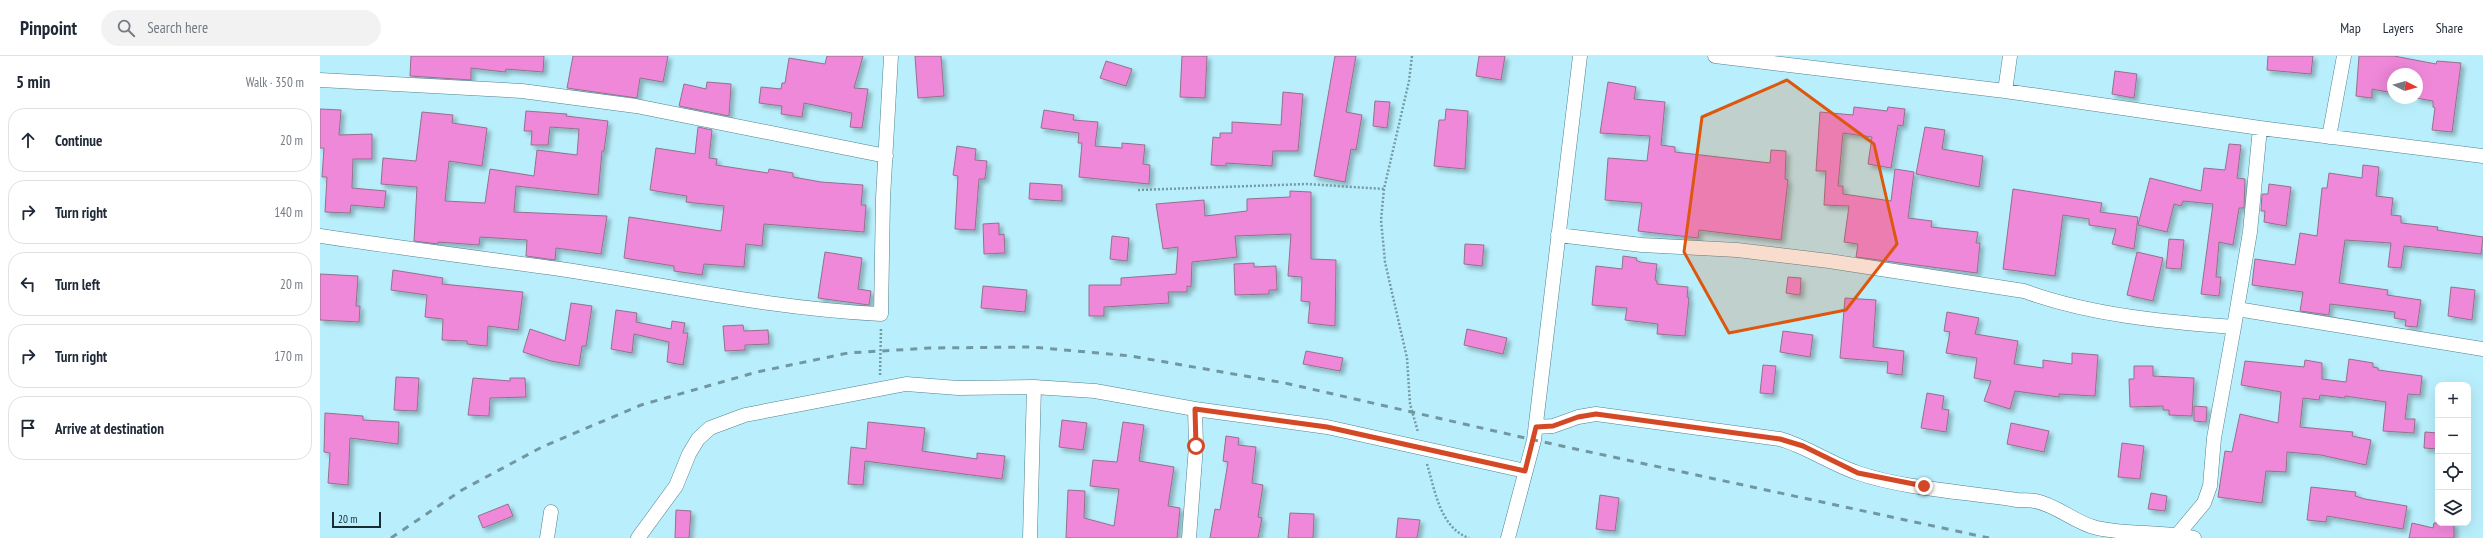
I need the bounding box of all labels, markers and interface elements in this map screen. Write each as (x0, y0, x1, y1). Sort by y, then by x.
search box (101, 10, 381, 46)
text: Pinpoint (20, 16, 77, 40)
icon: search (115, 17, 137, 39)
text: Search here (147, 18, 208, 37)
text: Map (2340, 19, 2361, 37)
text: Layers (2383, 19, 2414, 37)
text: Share (2436, 19, 2463, 37)
north arrow (2387, 68, 2423, 104)
text: 5 min (16, 71, 50, 93)
text: Walk · 350 m (246, 74, 304, 91)
icon: ahead (17, 129, 39, 151)
text: Continue (55, 131, 102, 150)
text: 20 m (280, 132, 303, 149)
icon: right (17, 201, 39, 223)
text: Turn right (55, 203, 107, 222)
text: 140 m (274, 204, 303, 221)
icon: left (17, 273, 39, 295)
text: Turn left (55, 275, 100, 294)
text: 20 m (280, 276, 303, 293)
icon: right (17, 345, 39, 367)
text: Turn right (55, 347, 107, 366)
text: 170 m (274, 348, 303, 365)
map controls (2435, 382, 2471, 526)
button: + (2435, 382, 2471, 418)
icon: arrive (17, 417, 39, 439)
button: − (2435, 418, 2471, 454)
text: Arrive at destination (55, 419, 164, 438)
route start (1187, 437, 1205, 455)
button: locate (2435, 454, 2471, 490)
route end (1915, 477, 1933, 495)
button: layers (2435, 490, 2471, 526)
scale bar (332, 510, 381, 529)
text: 20 m (338, 512, 357, 526)

